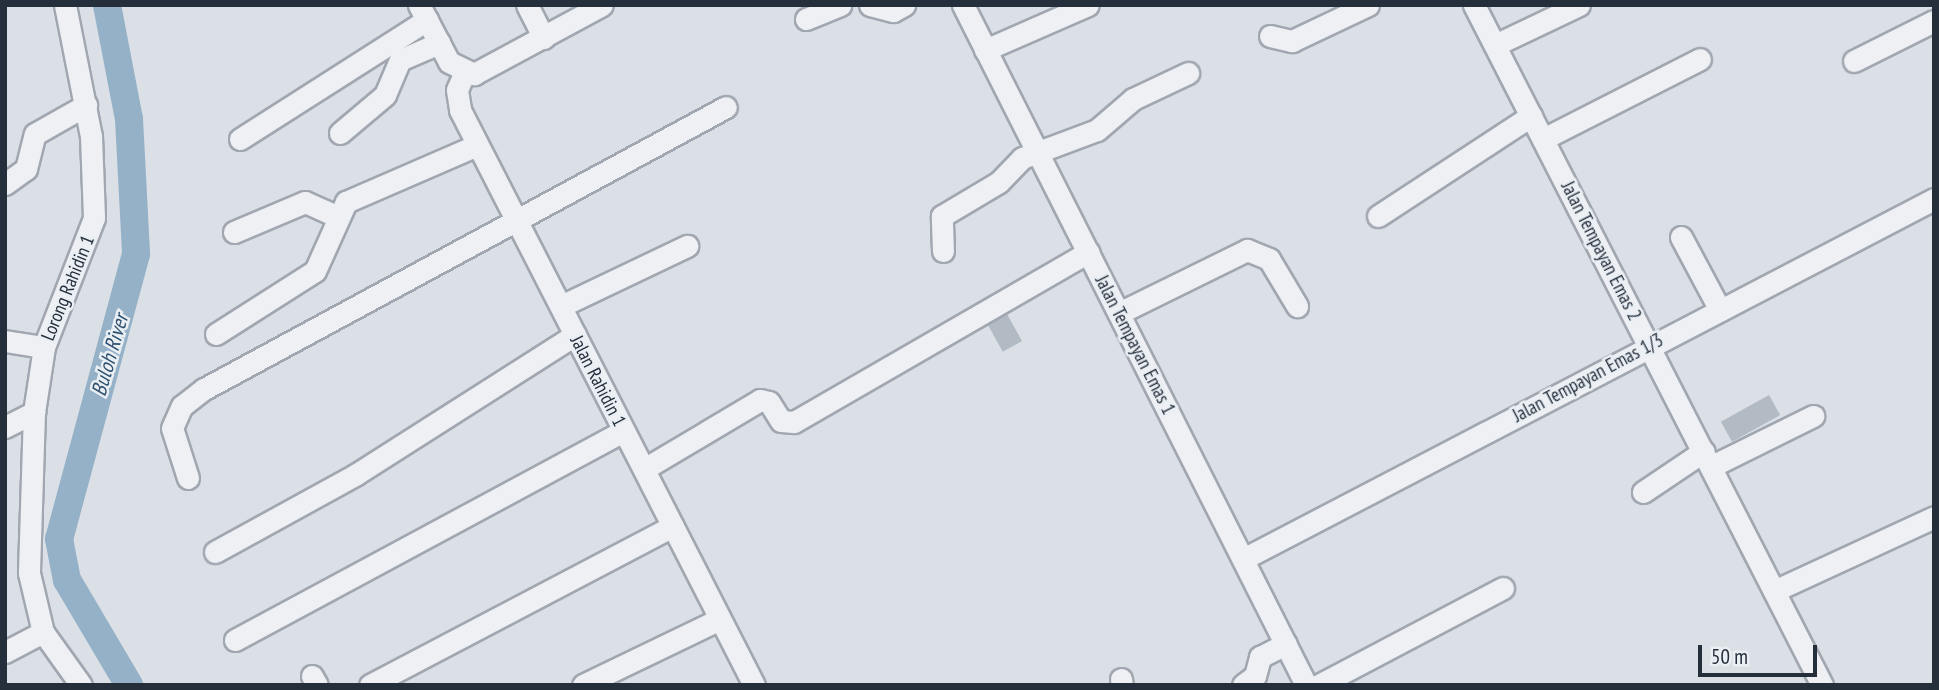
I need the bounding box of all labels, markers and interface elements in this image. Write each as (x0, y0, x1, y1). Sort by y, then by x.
street label: Jalan Tempayan Emas 2 (1556, 177, 1646, 325)
street label: Lorong Rahidin 1 (37, 232, 99, 344)
street label: Jalan Tempayan Emas 1 (1090, 271, 1180, 419)
water label: Buloh River (86, 311, 134, 399)
street label: Jalan Tempayan Emas 1/3 (1509, 329, 1667, 427)
street label: Jalan Rahidin 1 (565, 332, 631, 430)
scale bar (1701, 630, 1820, 674)
text: 50 m (1711, 643, 1748, 670)

